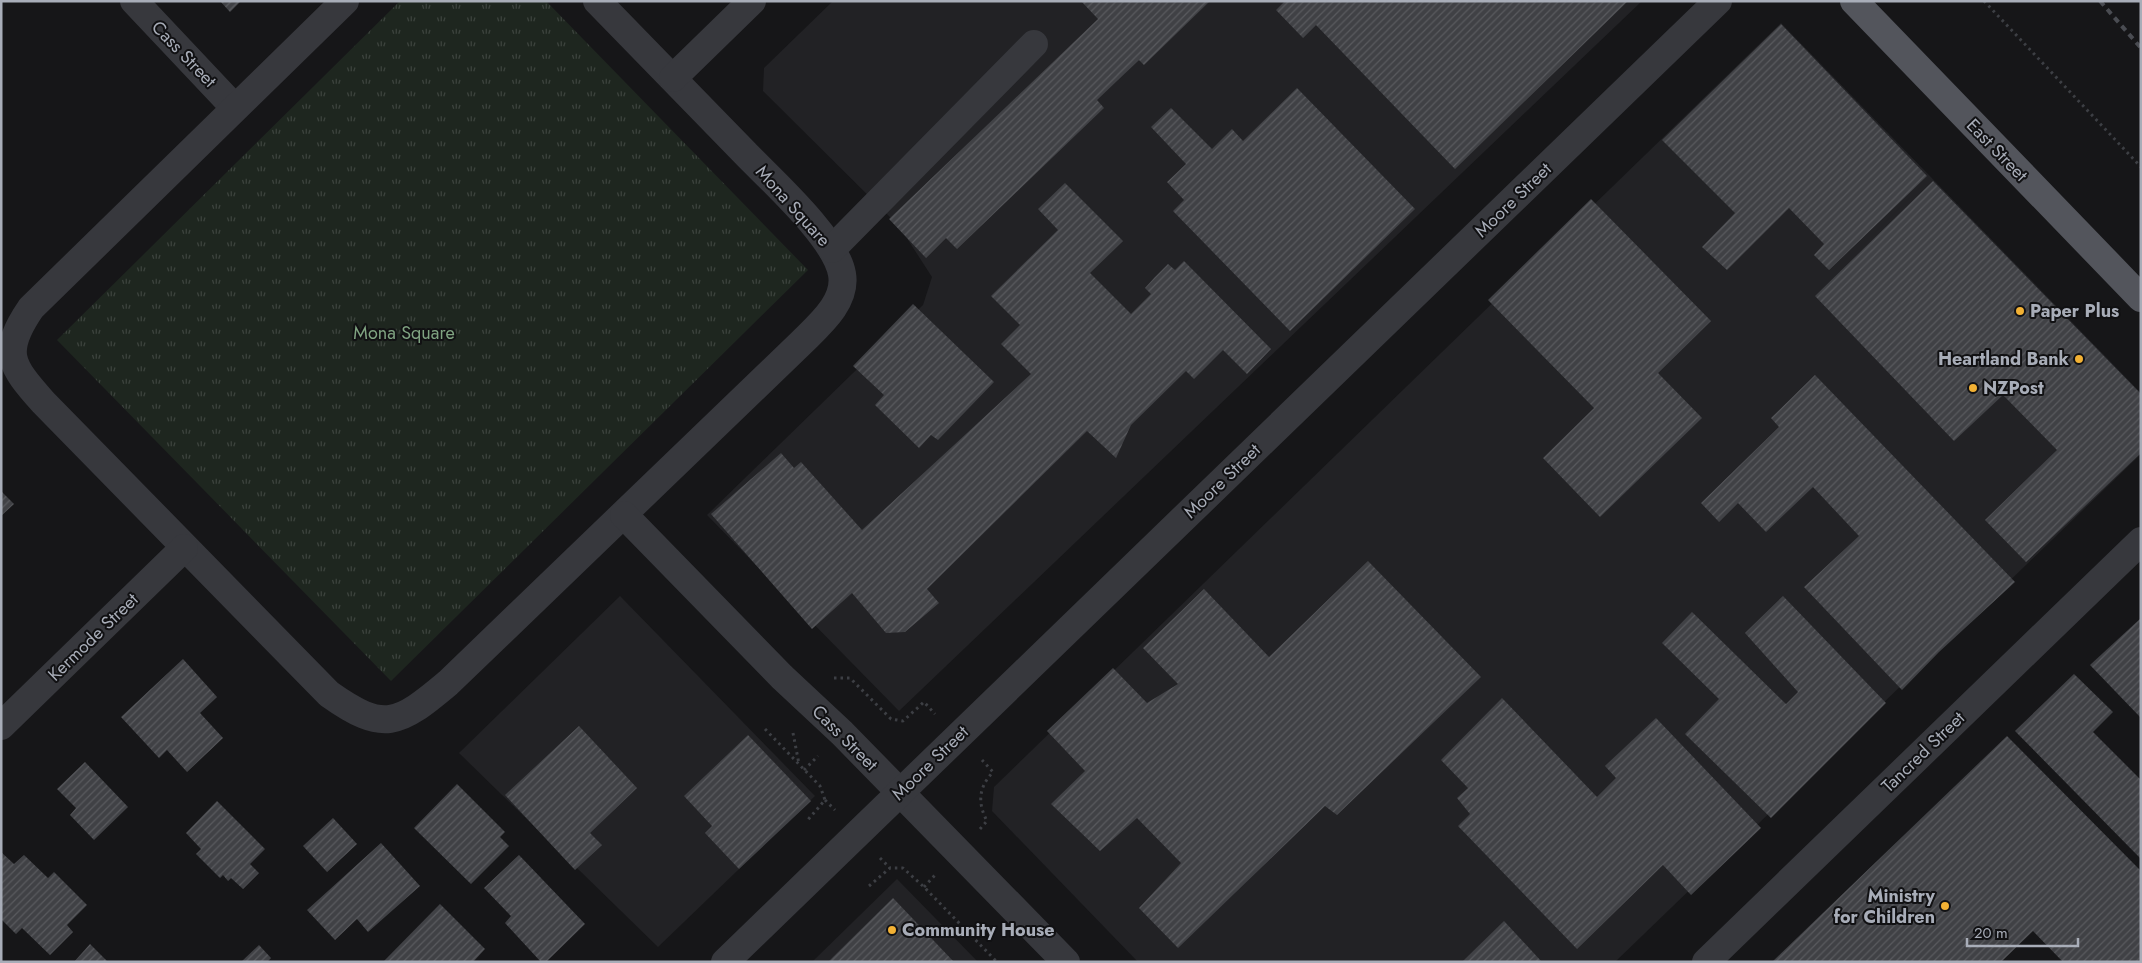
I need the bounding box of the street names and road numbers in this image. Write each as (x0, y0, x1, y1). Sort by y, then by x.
street label: Cass Street (146, 15, 223, 94)
street label: East Street (1960, 113, 2034, 188)
street label: Moore Street (1469, 156, 1558, 243)
street label: Mona Square (749, 160, 837, 252)
street label: Moore Street (1178, 437, 1267, 524)
street label: Kermode Street (42, 587, 145, 687)
street label: Cass Street (806, 699, 884, 777)
street label: Tancred Street (1875, 705, 1971, 799)
street label: Moore Street (886, 719, 975, 806)

